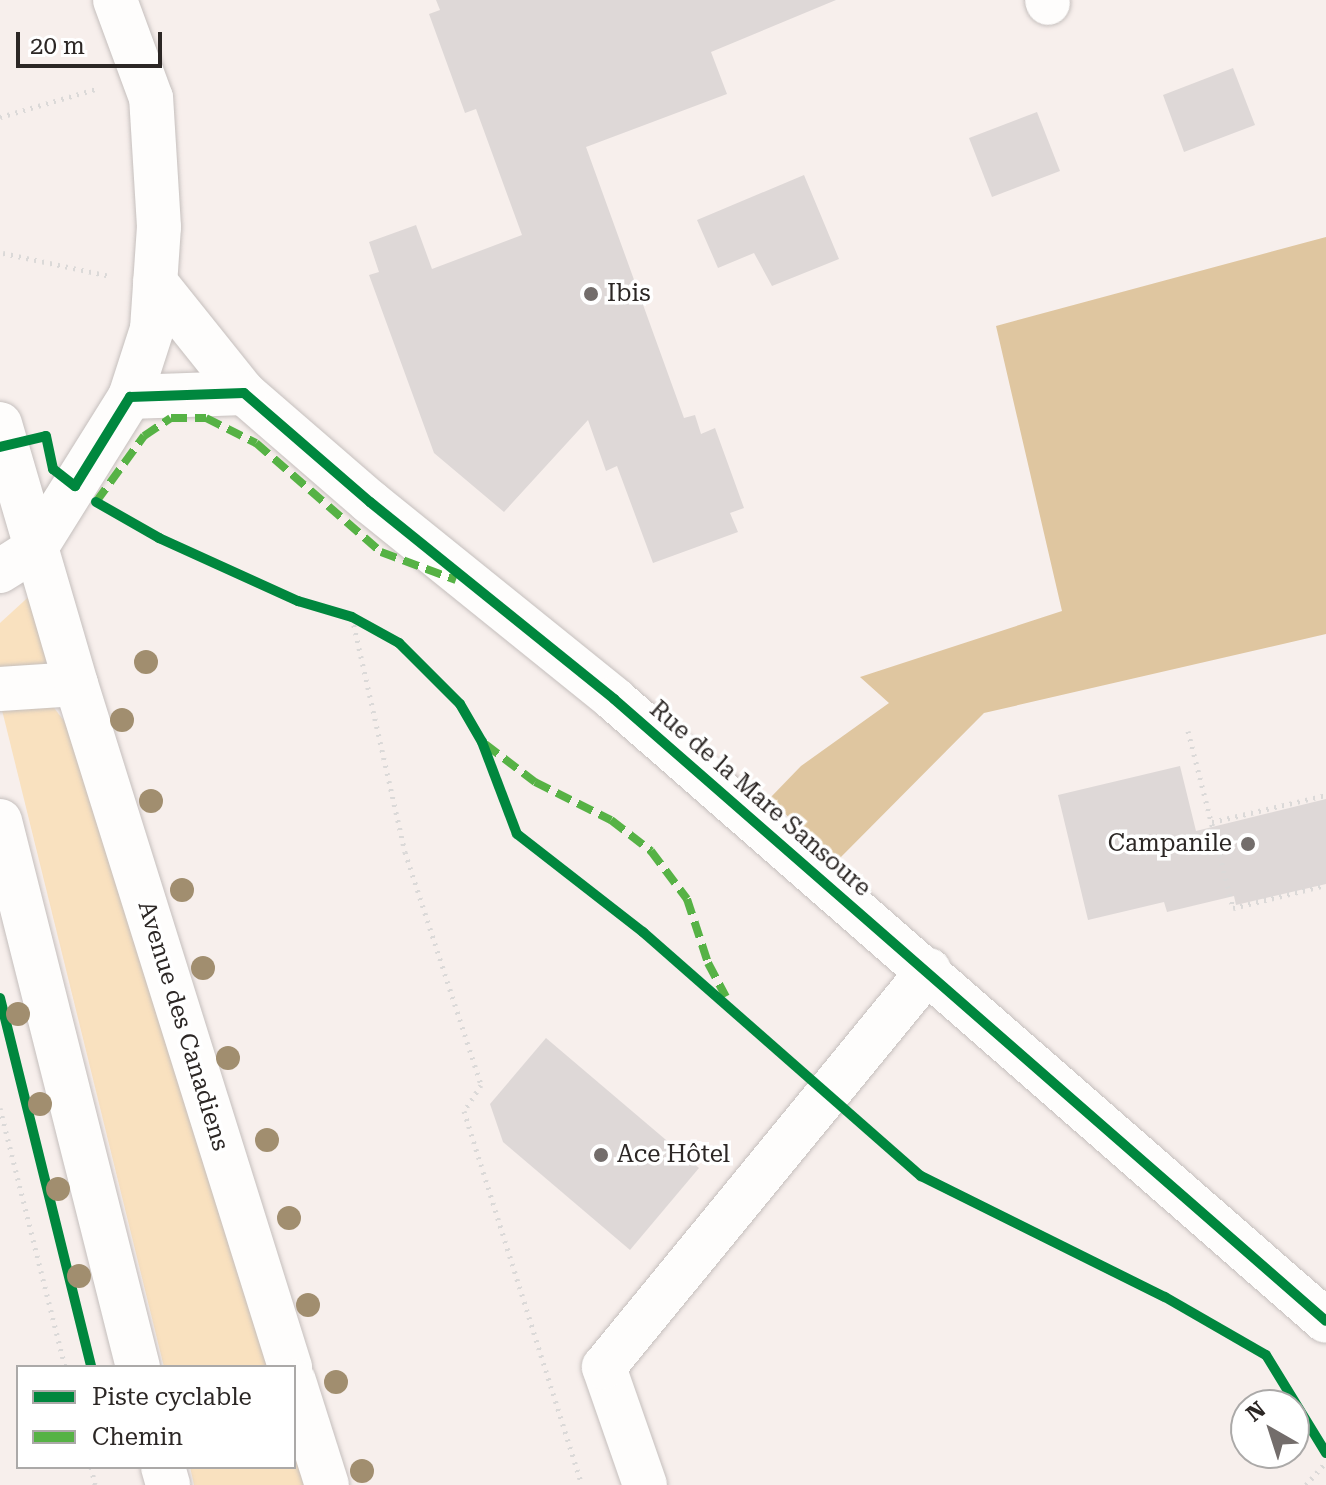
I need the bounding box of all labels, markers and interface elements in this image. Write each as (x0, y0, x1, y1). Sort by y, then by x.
scale bar (20, 16, 166, 66)
text: 20 m (30, 32, 85, 60)
place label: Ibis (607, 280, 651, 308)
marker: Ibis (582, 285, 600, 303)
street label: Rue de la Mare Sansoure (644, 695, 876, 903)
place label: Campanile (1108, 830, 1232, 858)
marker: Campanile (1239, 835, 1257, 853)
street label: Avenue des Canadiens (131, 898, 235, 1154)
place label: Ace Hôtel (617, 1141, 730, 1169)
marker: Ace Hôtel (592, 1146, 610, 1164)
legend (16, 1365, 296, 1469)
text: Piste cyclable (92, 1383, 252, 1411)
north arrow (1230, 1389, 1310, 1469)
text: N (1241, 1396, 1270, 1427)
text: Chemin (92, 1423, 183, 1451)

